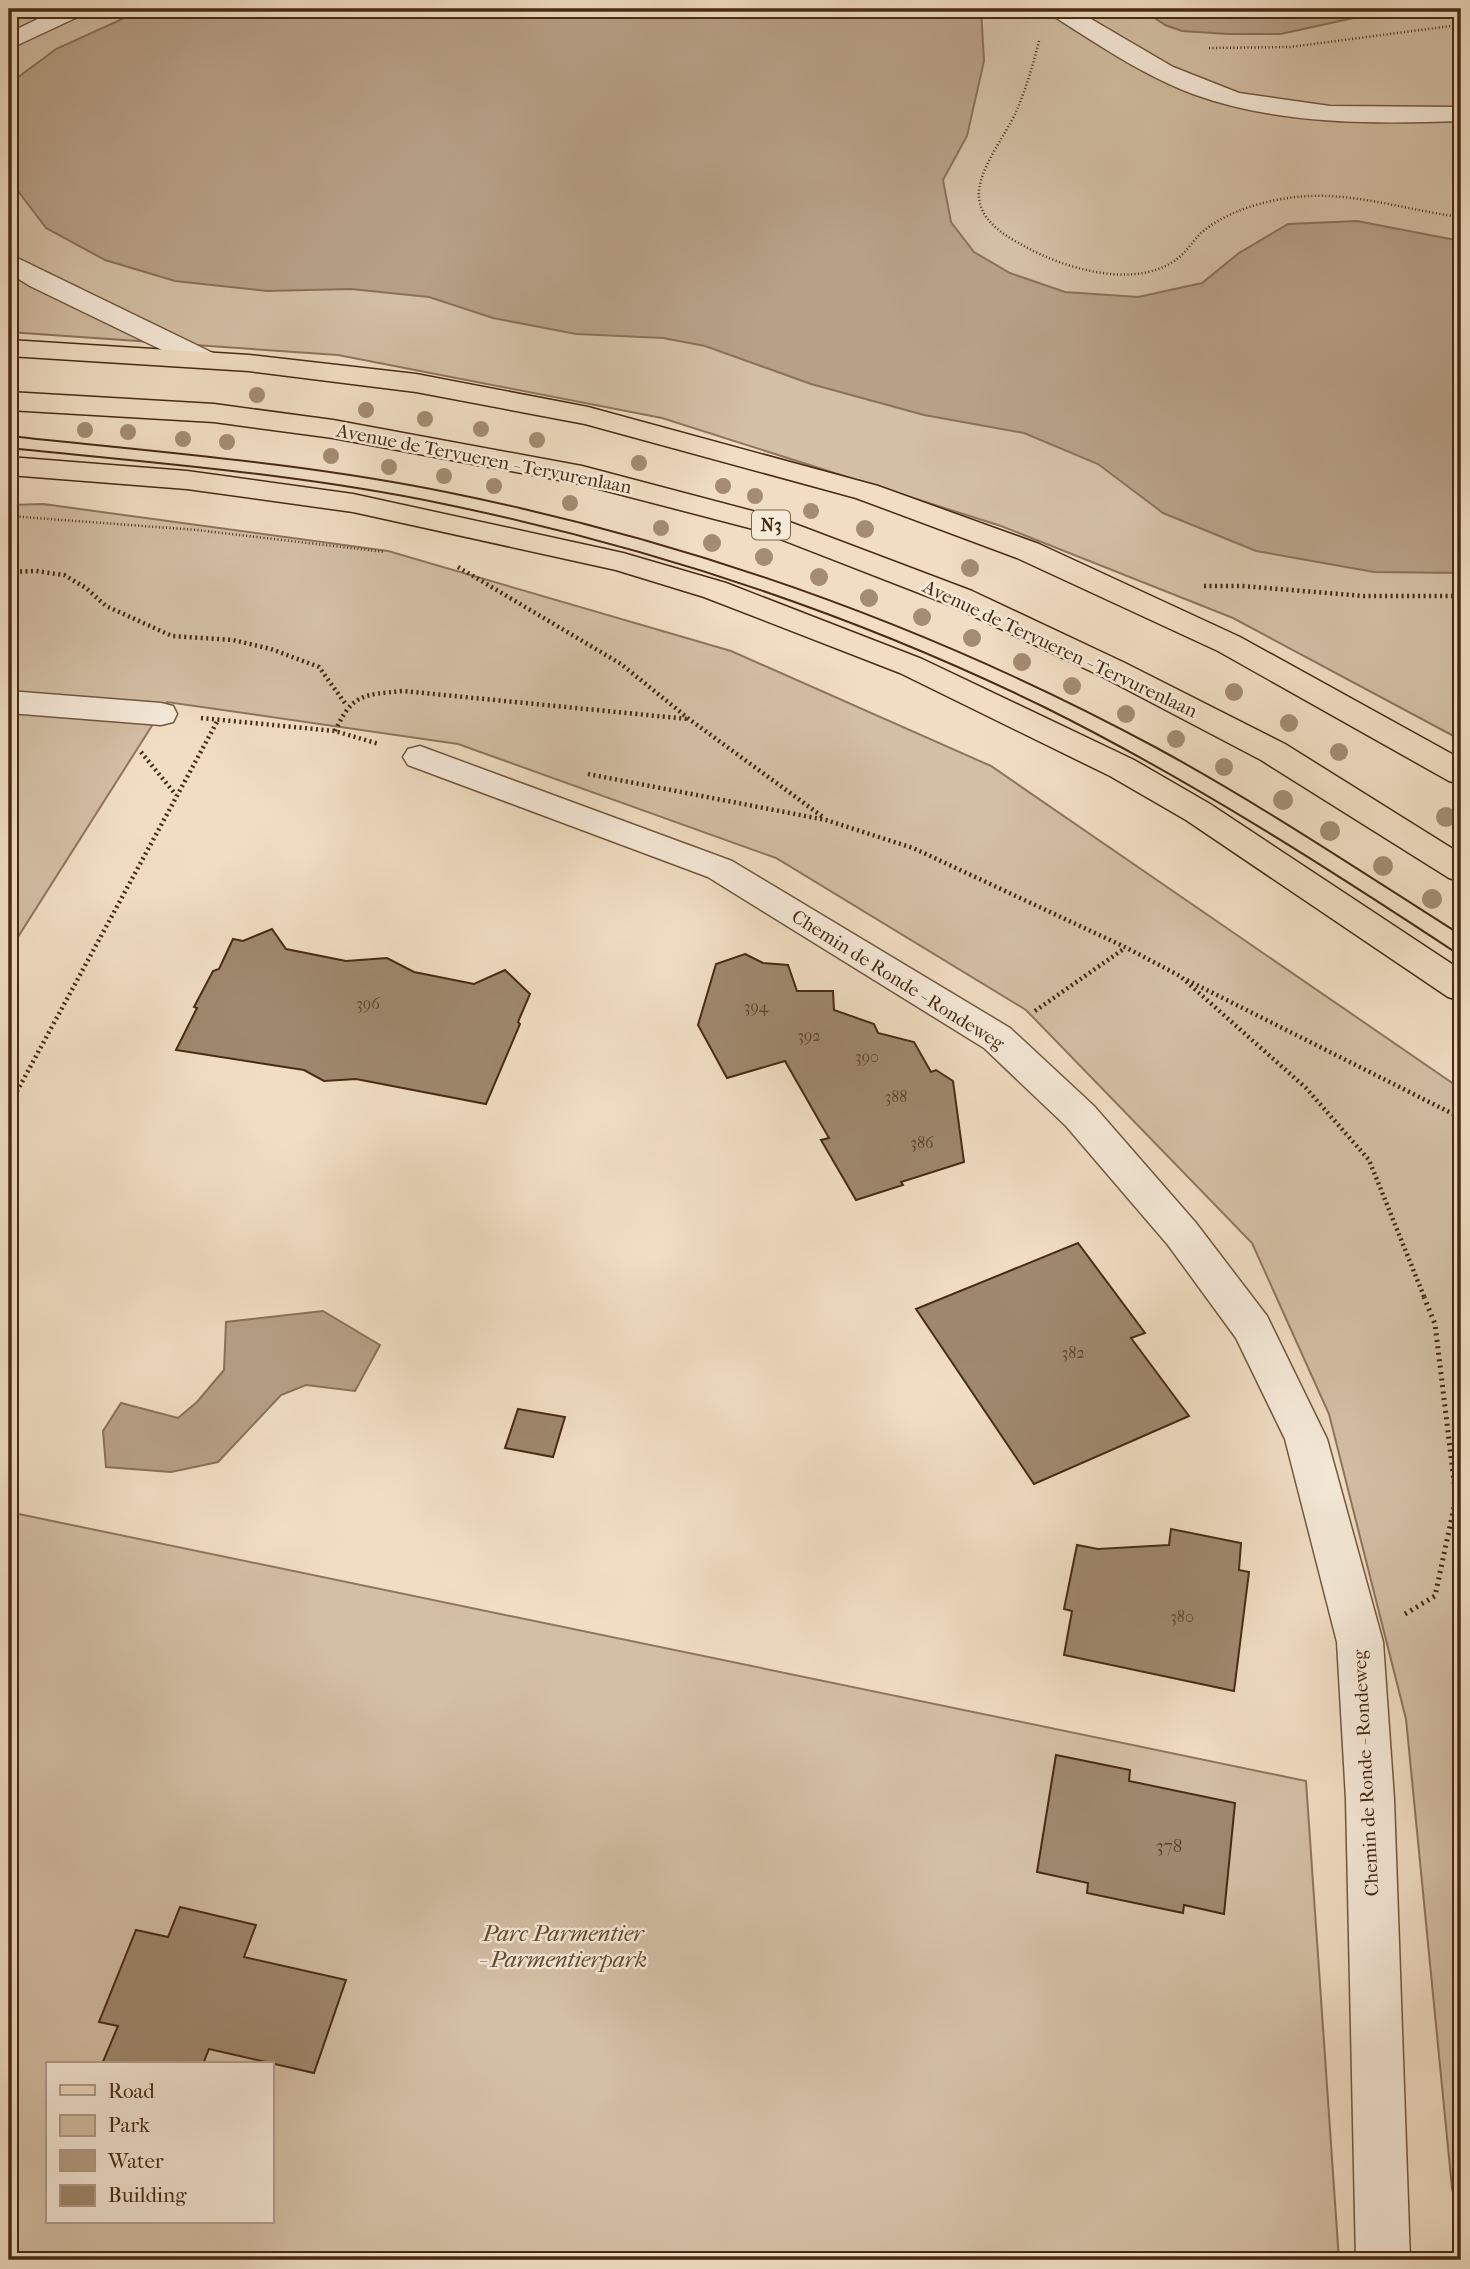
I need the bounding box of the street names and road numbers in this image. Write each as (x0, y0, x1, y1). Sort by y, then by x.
street label: Avenue de Tervueren - Tervurenlaan (334, 419, 633, 498)
road number: N3 (752, 510, 790, 540)
street label: Avenue de Tervueren - Tervurenlaan (918, 575, 1201, 722)
street label: Chemin de Ronde - Rondeweg (788, 905, 1009, 1055)
street label: Chemin de Ronde - Rondeweg (1349, 1648, 1383, 1897)

